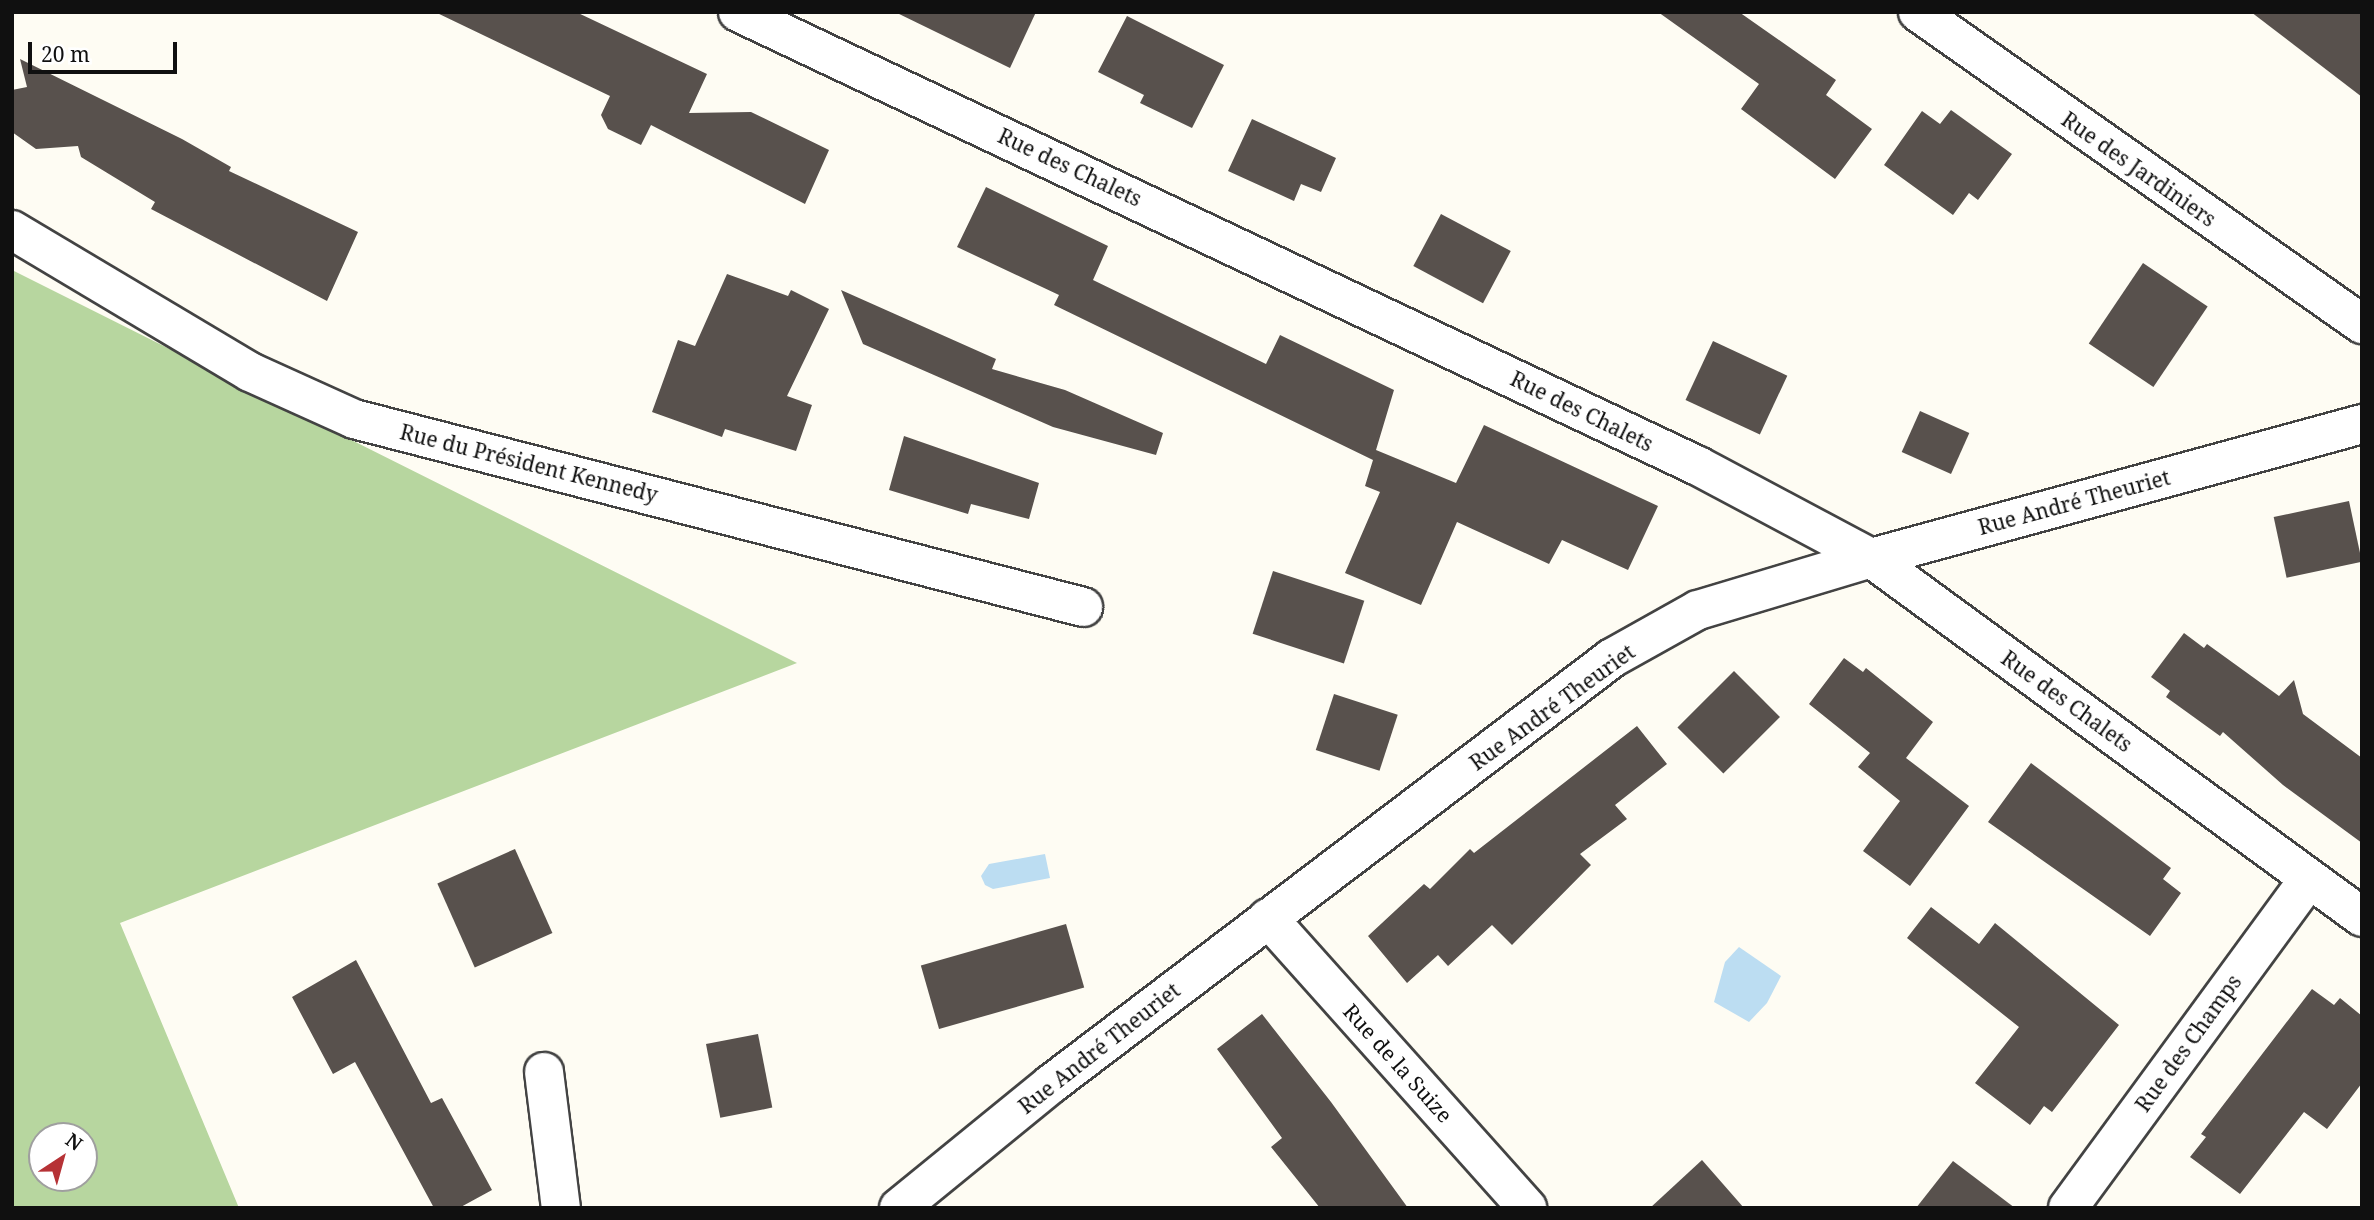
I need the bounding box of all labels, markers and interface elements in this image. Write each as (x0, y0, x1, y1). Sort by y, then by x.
scale bar (32, 28, 180, 72)
text: 20 m (41, 40, 90, 68)
street label: Rue des Jardiniers (2057, 106, 2221, 232)
street label: Rue des Chalets (994, 123, 1146, 211)
street label: Rue des Chalets (1507, 366, 1657, 456)
street label: Rue du Président Kennedy (398, 419, 660, 507)
street label: Rue André Theuriet (1975, 464, 2173, 540)
street label: Rue André Theuriet (1465, 639, 1639, 775)
street label: Rue des Chalets (1997, 645, 2137, 757)
street label: Rue des Champs (2130, 970, 2246, 1116)
street label: Rue André Theuriet (1013, 977, 1185, 1119)
street label: Rue de la Suize (1338, 999, 1458, 1127)
north arrow (28, 1122, 98, 1192)
text: N (60, 1127, 88, 1157)

